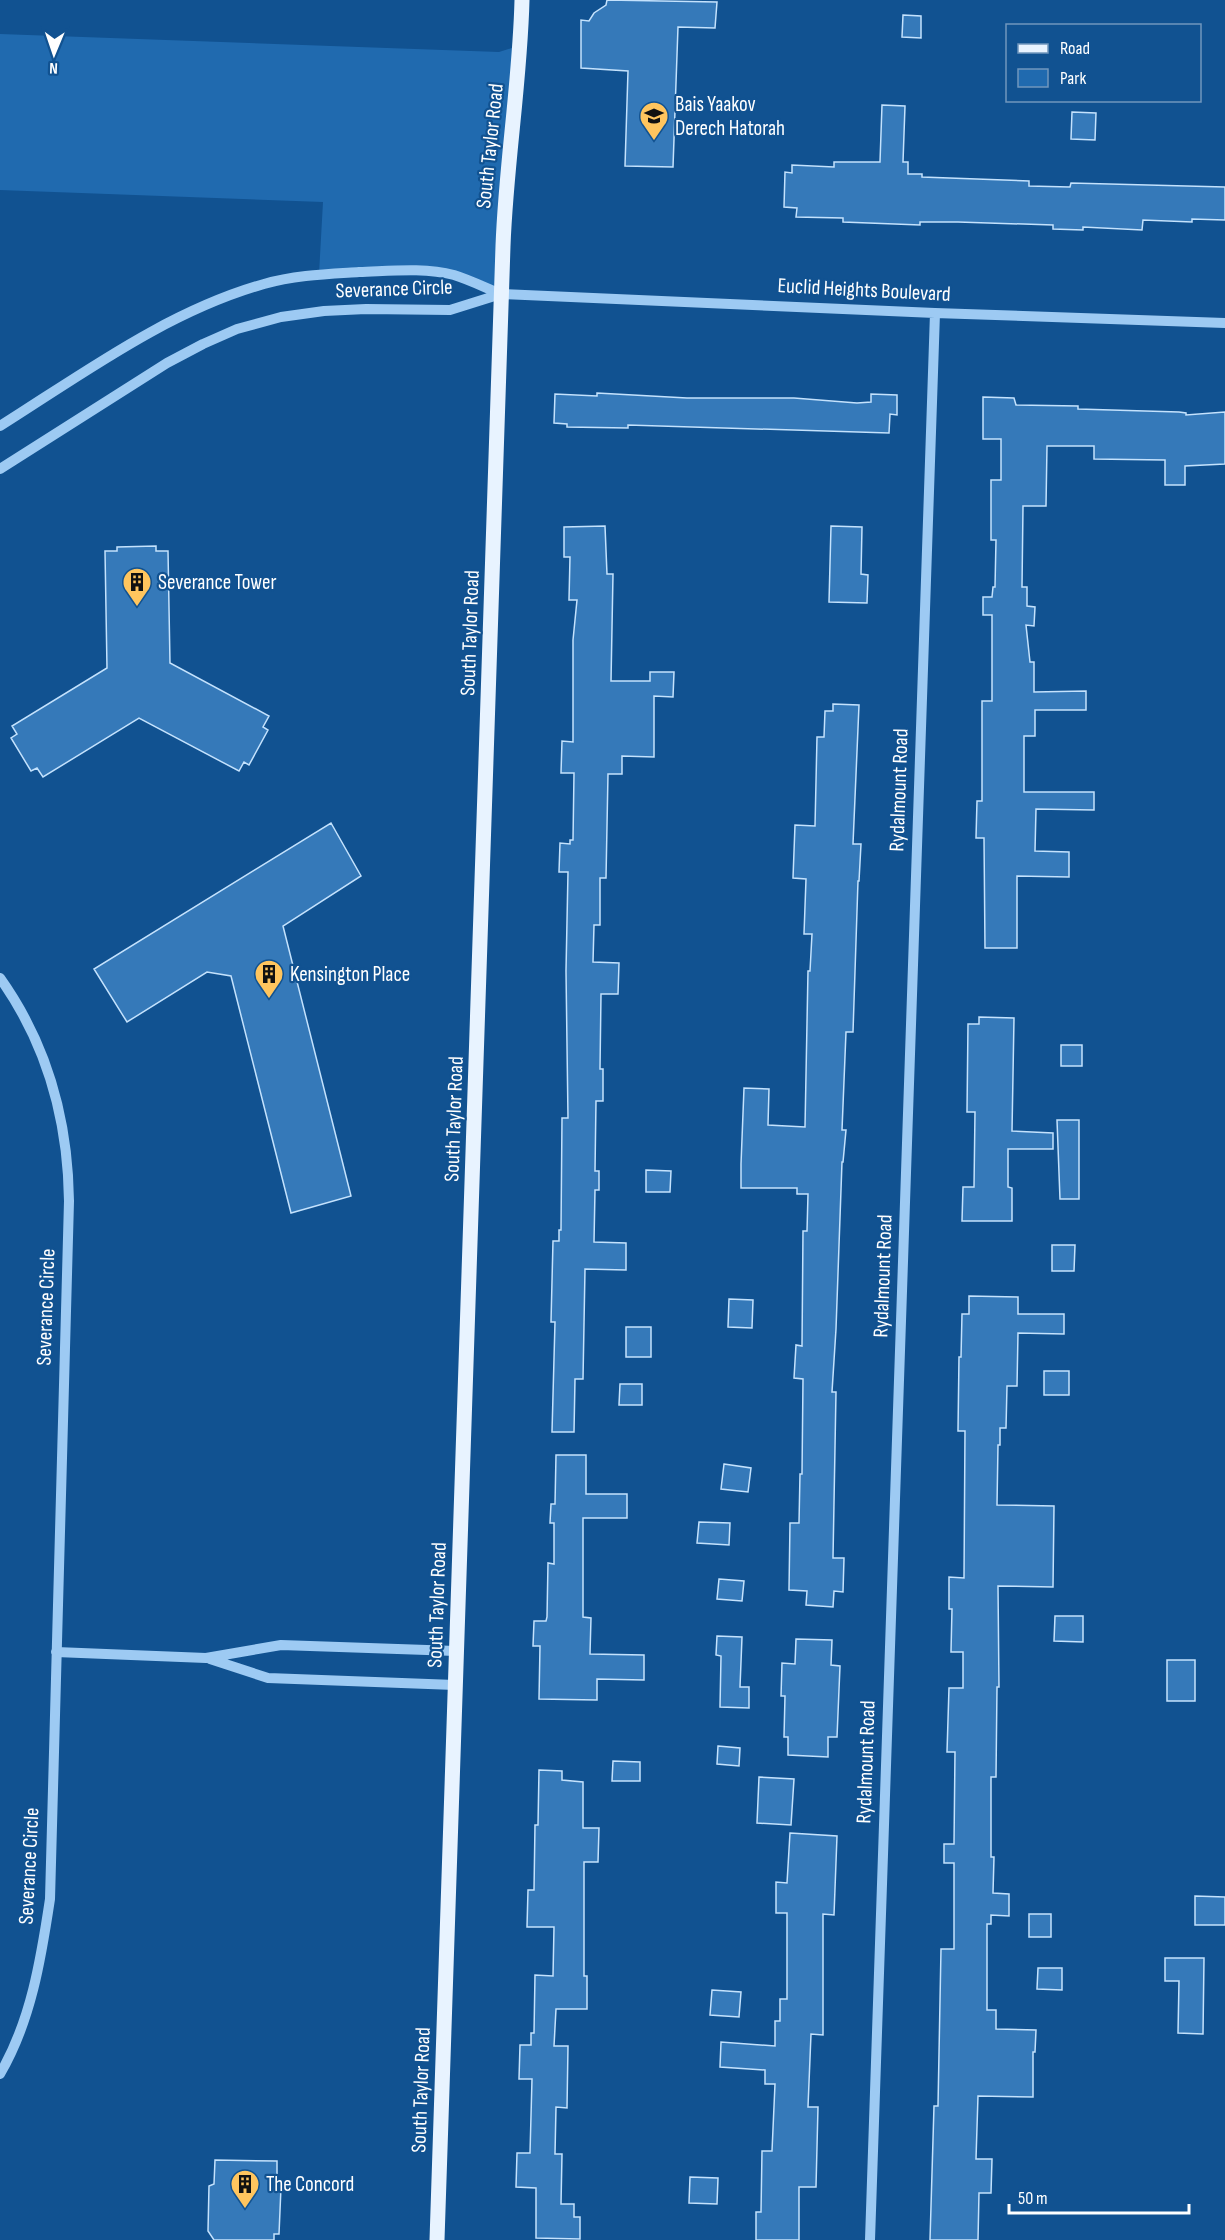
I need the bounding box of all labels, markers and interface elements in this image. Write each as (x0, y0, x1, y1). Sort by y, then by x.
north arrow (24, 24, 84, 84)
legend (1006, 24, 1201, 102)
text: Road (1060, 38, 1090, 59)
text: N (49, 58, 58, 77)
text: Park (1060, 68, 1086, 89)
street label: South Taylor Road (471, 82, 509, 210)
place label: Bais Yaakov Derech Hatorah (675, 92, 785, 141)
school or university icon: Bais Yaakov Derech Hatorah (638, 100, 670, 142)
street label: Euclid Heights Boulevard (777, 273, 951, 307)
street label: Severance Circle (335, 274, 453, 304)
building icon: Severance Tower (121, 566, 153, 608)
place label: Severance Tower (158, 570, 276, 595)
street label: South Taylor Road (455, 570, 485, 696)
street label: Rydalmount Road (884, 728, 914, 852)
building icon: Kensington Place (253, 958, 285, 1000)
place label: Kensington Place (290, 962, 410, 987)
street label: South Taylor Road (439, 1056, 469, 1182)
street label: Rydalmount Road (868, 1214, 898, 1338)
street label: Severance Circle (31, 1248, 61, 1366)
street label: South Taylor Road (422, 1542, 452, 1668)
street label: Rydalmount Road (851, 1700, 881, 1824)
street label: Severance Circle (13, 1807, 45, 1925)
street label: South Taylor Road (406, 2027, 436, 2153)
building icon: The Concord (229, 2168, 261, 2210)
place label: The Concord (266, 2172, 354, 2197)
scale bar (1009, 2177, 1189, 2215)
text: 50 m (1018, 2188, 1048, 2209)

